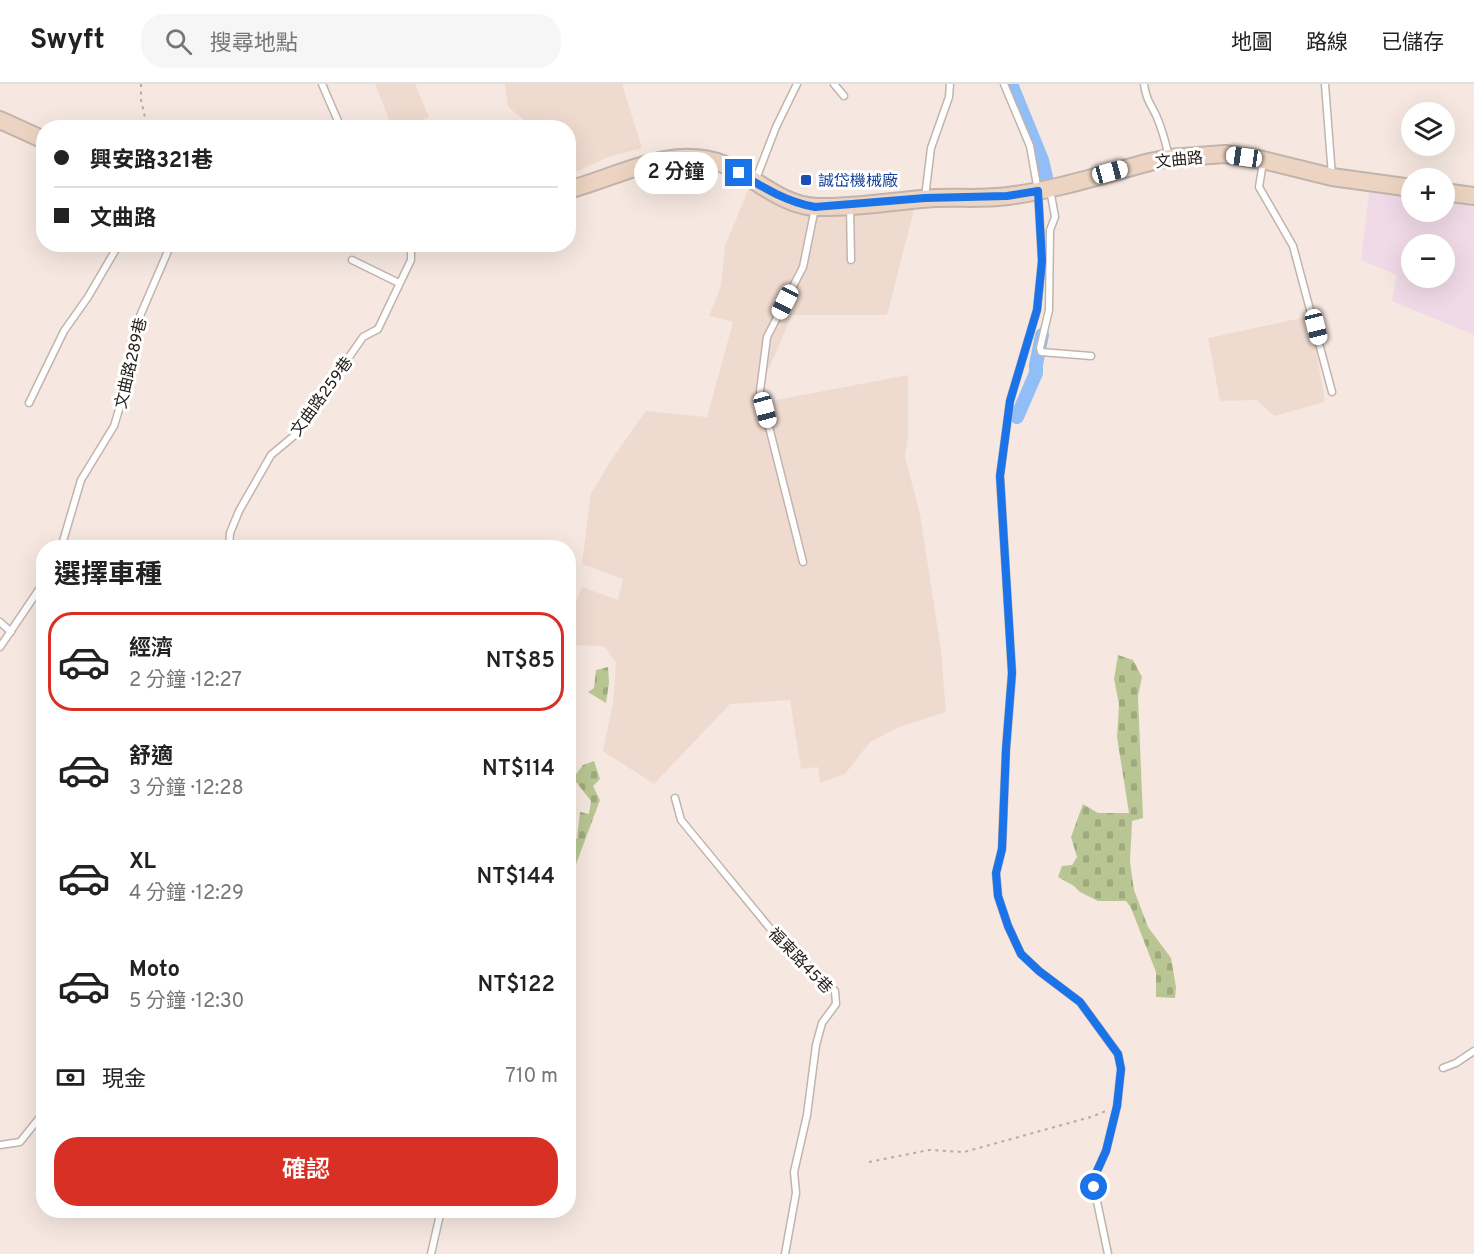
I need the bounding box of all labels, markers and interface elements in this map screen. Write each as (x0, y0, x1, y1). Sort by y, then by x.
search box (141, 14, 561, 68)
text: Swyft (30, 23, 105, 59)
icon: search (162, 25, 195, 58)
text: 地圖 (1231, 30, 1273, 57)
text: 路線 (1306, 30, 1348, 57)
text: 已儲存 (1381, 30, 1444, 57)
text: 搜尋地點 (210, 31, 298, 58)
map controls (1401, 102, 1455, 288)
button: layers (1401, 102, 1455, 156)
car (1225, 146, 1263, 168)
text: 興安路321巷 (90, 148, 213, 175)
street label: 文曲路 (1154, 149, 1204, 173)
callout: 2 分鐘 (634, 152, 718, 194)
route end (725, 159, 752, 186)
car (1090, 159, 1130, 185)
text: 2 分鐘 (647, 160, 705, 186)
button: + (1401, 168, 1455, 222)
place label: 誠岱機械廠 (818, 172, 898, 192)
marker: 誠岱機械廠 (799, 173, 813, 187)
text: 文曲路 (90, 206, 156, 233)
button: − (1401, 234, 1455, 288)
car (769, 282, 801, 322)
car (1303, 307, 1329, 347)
street label: 文曲路289巷 (112, 316, 152, 411)
street label: 文曲路259巷 (287, 354, 358, 441)
car (752, 390, 778, 430)
text: 選擇車種 (54, 559, 162, 593)
icon: car (57, 635, 111, 689)
text: 經濟 (129, 636, 173, 663)
text: NT$85 (486, 648, 555, 675)
text: 2 分鐘 · 12:27 (129, 668, 242, 694)
icon: car (57, 743, 111, 797)
text: 舒適 (129, 744, 173, 771)
text: NT$114 (482, 756, 555, 783)
text: 3 分鐘 · 12:28 (129, 776, 244, 802)
text: XL (129, 849, 156, 876)
icon: car (57, 851, 111, 905)
text: NT$144 (477, 864, 555, 891)
text: 4 分鐘 · 12:29 (129, 881, 244, 907)
street label: 福東路45巷 (763, 924, 836, 999)
text: Moto (129, 957, 180, 984)
icon: car (57, 959, 111, 1013)
text: NT$122 (478, 972, 555, 999)
text: 5 分鐘 · 12:30 (129, 989, 244, 1015)
icon: cash (54, 1061, 87, 1094)
text: 710 m (505, 1064, 558, 1090)
text: 現金 (102, 1067, 146, 1094)
button: 確認 (54, 1137, 558, 1206)
route start (1080, 1173, 1107, 1200)

